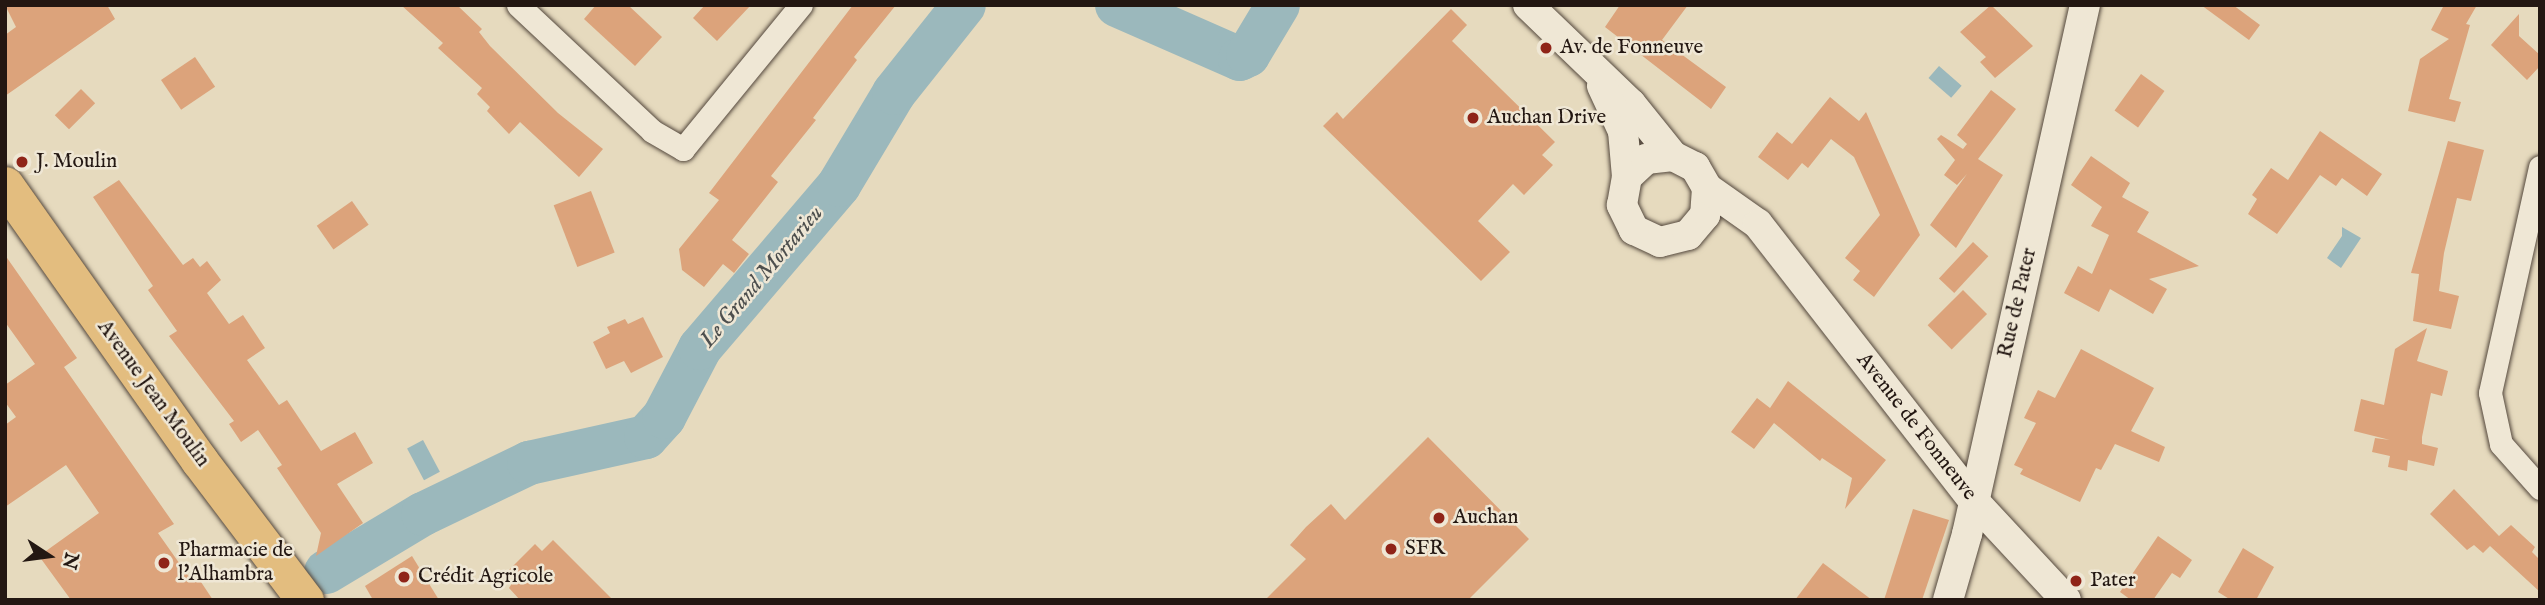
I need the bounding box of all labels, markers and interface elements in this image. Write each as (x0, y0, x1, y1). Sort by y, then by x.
place label: Av. de Fonneuve (1560, 35, 1703, 61)
marker: Av. de Fonneuve (1538, 40, 1554, 56)
place label: Auchan Drive (1487, 105, 1606, 131)
marker: Auchan Drive (1465, 110, 1481, 126)
place label: J. Moulin (36, 149, 117, 175)
marker: J. Moulin (14, 154, 30, 170)
water label: Le Grand Mortarieu (695, 200, 829, 354)
street label: Rue de Pater (1993, 246, 2043, 360)
street label: Avenue Jean Moulin (91, 316, 215, 472)
street label: Avenue de Fonneuve (1851, 348, 1981, 506)
place label: Auchan (1453, 505, 1519, 531)
marker: Auchan (1431, 510, 1447, 526)
north arrow (14, 521, 84, 591)
place label: SFR (1405, 536, 1445, 562)
place label: Pharmacie de l'Alhambra (178, 538, 293, 588)
marker: SFR (1383, 541, 1399, 557)
text: N (56, 550, 83, 571)
marker: Pharmacie de l'Alhambra (156, 555, 172, 571)
place label: Crédit Agricole (418, 564, 553, 590)
place label: Pater (2090, 568, 2136, 594)
marker: Crédit Agricole (396, 569, 412, 585)
marker: Pater (2068, 573, 2084, 589)

